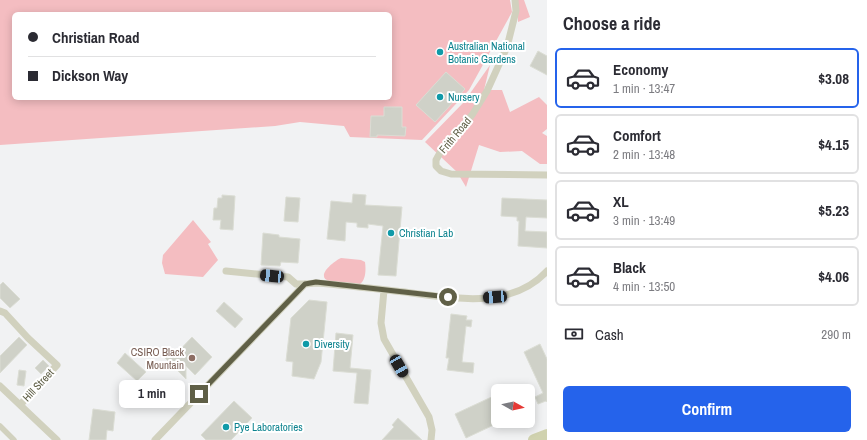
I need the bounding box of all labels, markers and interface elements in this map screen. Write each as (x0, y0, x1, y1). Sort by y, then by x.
text: Choose a ride (563, 11, 661, 36)
text: Christian Road (52, 27, 139, 48)
place label: Australian National Botanic Gardens (447, 39, 525, 66)
marker: Australian National Botanic Gardens (435, 47, 445, 57)
text: Economy (613, 59, 668, 80)
icon: car (565, 60, 601, 96)
text: Dickson Way (52, 65, 128, 86)
text: $3.08 (818, 68, 849, 89)
text: 1 min · 13:47 (613, 80, 675, 97)
place label: Nursery (448, 90, 480, 104)
marker: Nursery (435, 92, 445, 102)
street label: Frith Road (436, 114, 474, 156)
text: Comfort (613, 125, 661, 146)
icon: car (565, 126, 601, 162)
text: $4.15 (818, 134, 849, 155)
text: 2 min · 13:48 (613, 146, 675, 163)
text: XL (613, 191, 629, 212)
icon: car (565, 192, 601, 228)
text: $5.23 (818, 200, 849, 221)
text: 3 min · 13:49 (613, 212, 675, 229)
place label: Christian Lab (399, 226, 453, 240)
marker: Christian Lab (386, 228, 396, 238)
text: Black (613, 257, 646, 278)
icon: car (565, 258, 601, 294)
text: $4.06 (818, 266, 849, 287)
car (259, 269, 285, 283)
text: 4 min · 13:50 (613, 278, 675, 295)
route start (439, 288, 457, 306)
car (483, 290, 507, 304)
icon: cash (563, 323, 585, 345)
text: Cash (595, 324, 624, 345)
text: 290 m (821, 326, 851, 343)
place label: Diversity (314, 337, 350, 351)
marker: Diversity (301, 339, 311, 349)
place label: CSIRO Black Mountain (131, 345, 184, 372)
marker: CSIRO Black Mountain (187, 353, 197, 363)
car (388, 353, 410, 379)
street label: Hill Street (19, 365, 57, 404)
callout: 1 min (119, 380, 185, 408)
north arrow (491, 384, 535, 428)
map controls (491, 384, 535, 428)
text: 1 min (138, 385, 166, 402)
route end (190, 385, 208, 403)
button: Confirm (563, 386, 851, 432)
place label: Pye Laboratories (234, 420, 303, 434)
marker: Pye Laboratories (221, 422, 231, 432)

